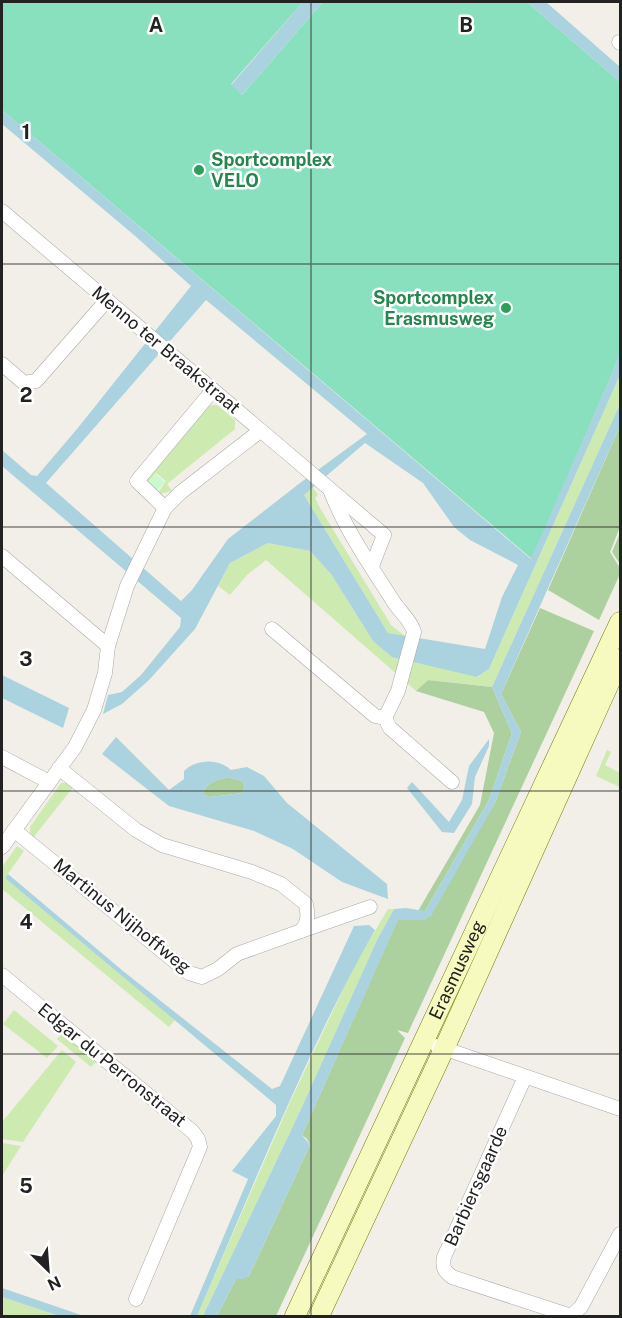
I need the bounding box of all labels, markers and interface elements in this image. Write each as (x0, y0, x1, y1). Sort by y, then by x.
text: A (149, 13, 163, 37)
text: B (459, 13, 473, 37)
text: 1 (22, 120, 30, 144)
place label: Sportcomplex VELO (211, 149, 333, 191)
marker: Sportcomplex VELO (192, 163, 206, 177)
street label: Menno ter Braakstraat (88, 281, 245, 418)
place label: Sportcomplex Erasmusweg (373, 287, 494, 329)
marker: Sportcomplex Erasmusweg (499, 301, 513, 315)
text: 2 (20, 383, 32, 407)
text: 3 (19, 647, 33, 671)
street label: Martinus Nijhoffweg (49, 854, 195, 977)
text: 4 (19, 910, 33, 934)
street label: Erasmusweg (424, 917, 489, 1023)
street label: Edgar du Perronstraat (34, 998, 191, 1131)
street label: Barbiersgaarde (440, 1123, 511, 1249)
text: 5 (19, 1174, 33, 1198)
north arrow (18, 1240, 78, 1300)
text: N (44, 1272, 64, 1294)

